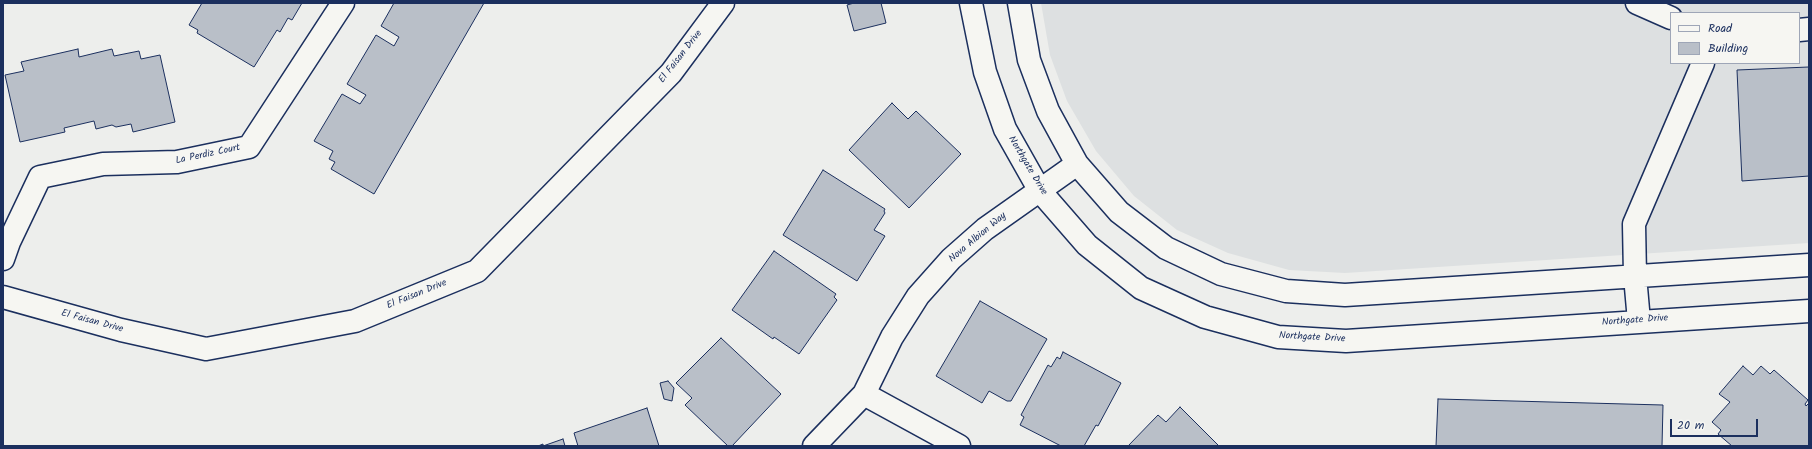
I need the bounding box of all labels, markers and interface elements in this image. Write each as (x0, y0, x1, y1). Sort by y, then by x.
legend (1670, 12, 1800, 64)
text: Road (1708, 19, 1732, 38)
street label: El Faisan Drive (657, 28, 705, 86)
text: Building (1708, 39, 1748, 58)
street label: Northgate Drive (1005, 134, 1049, 198)
street label: La Perdiz Court (175, 142, 241, 168)
street label: Nova Albion Way (947, 210, 1009, 266)
street label: El Faisan Drive (385, 277, 449, 313)
street label: El Faisan Drive (60, 308, 124, 336)
street label: Northgate Drive (1601, 313, 1669, 329)
street label: Northgate Drive (1278, 330, 1346, 346)
scale bar (1672, 411, 1760, 437)
text: 20 m (1677, 416, 1704, 435)

